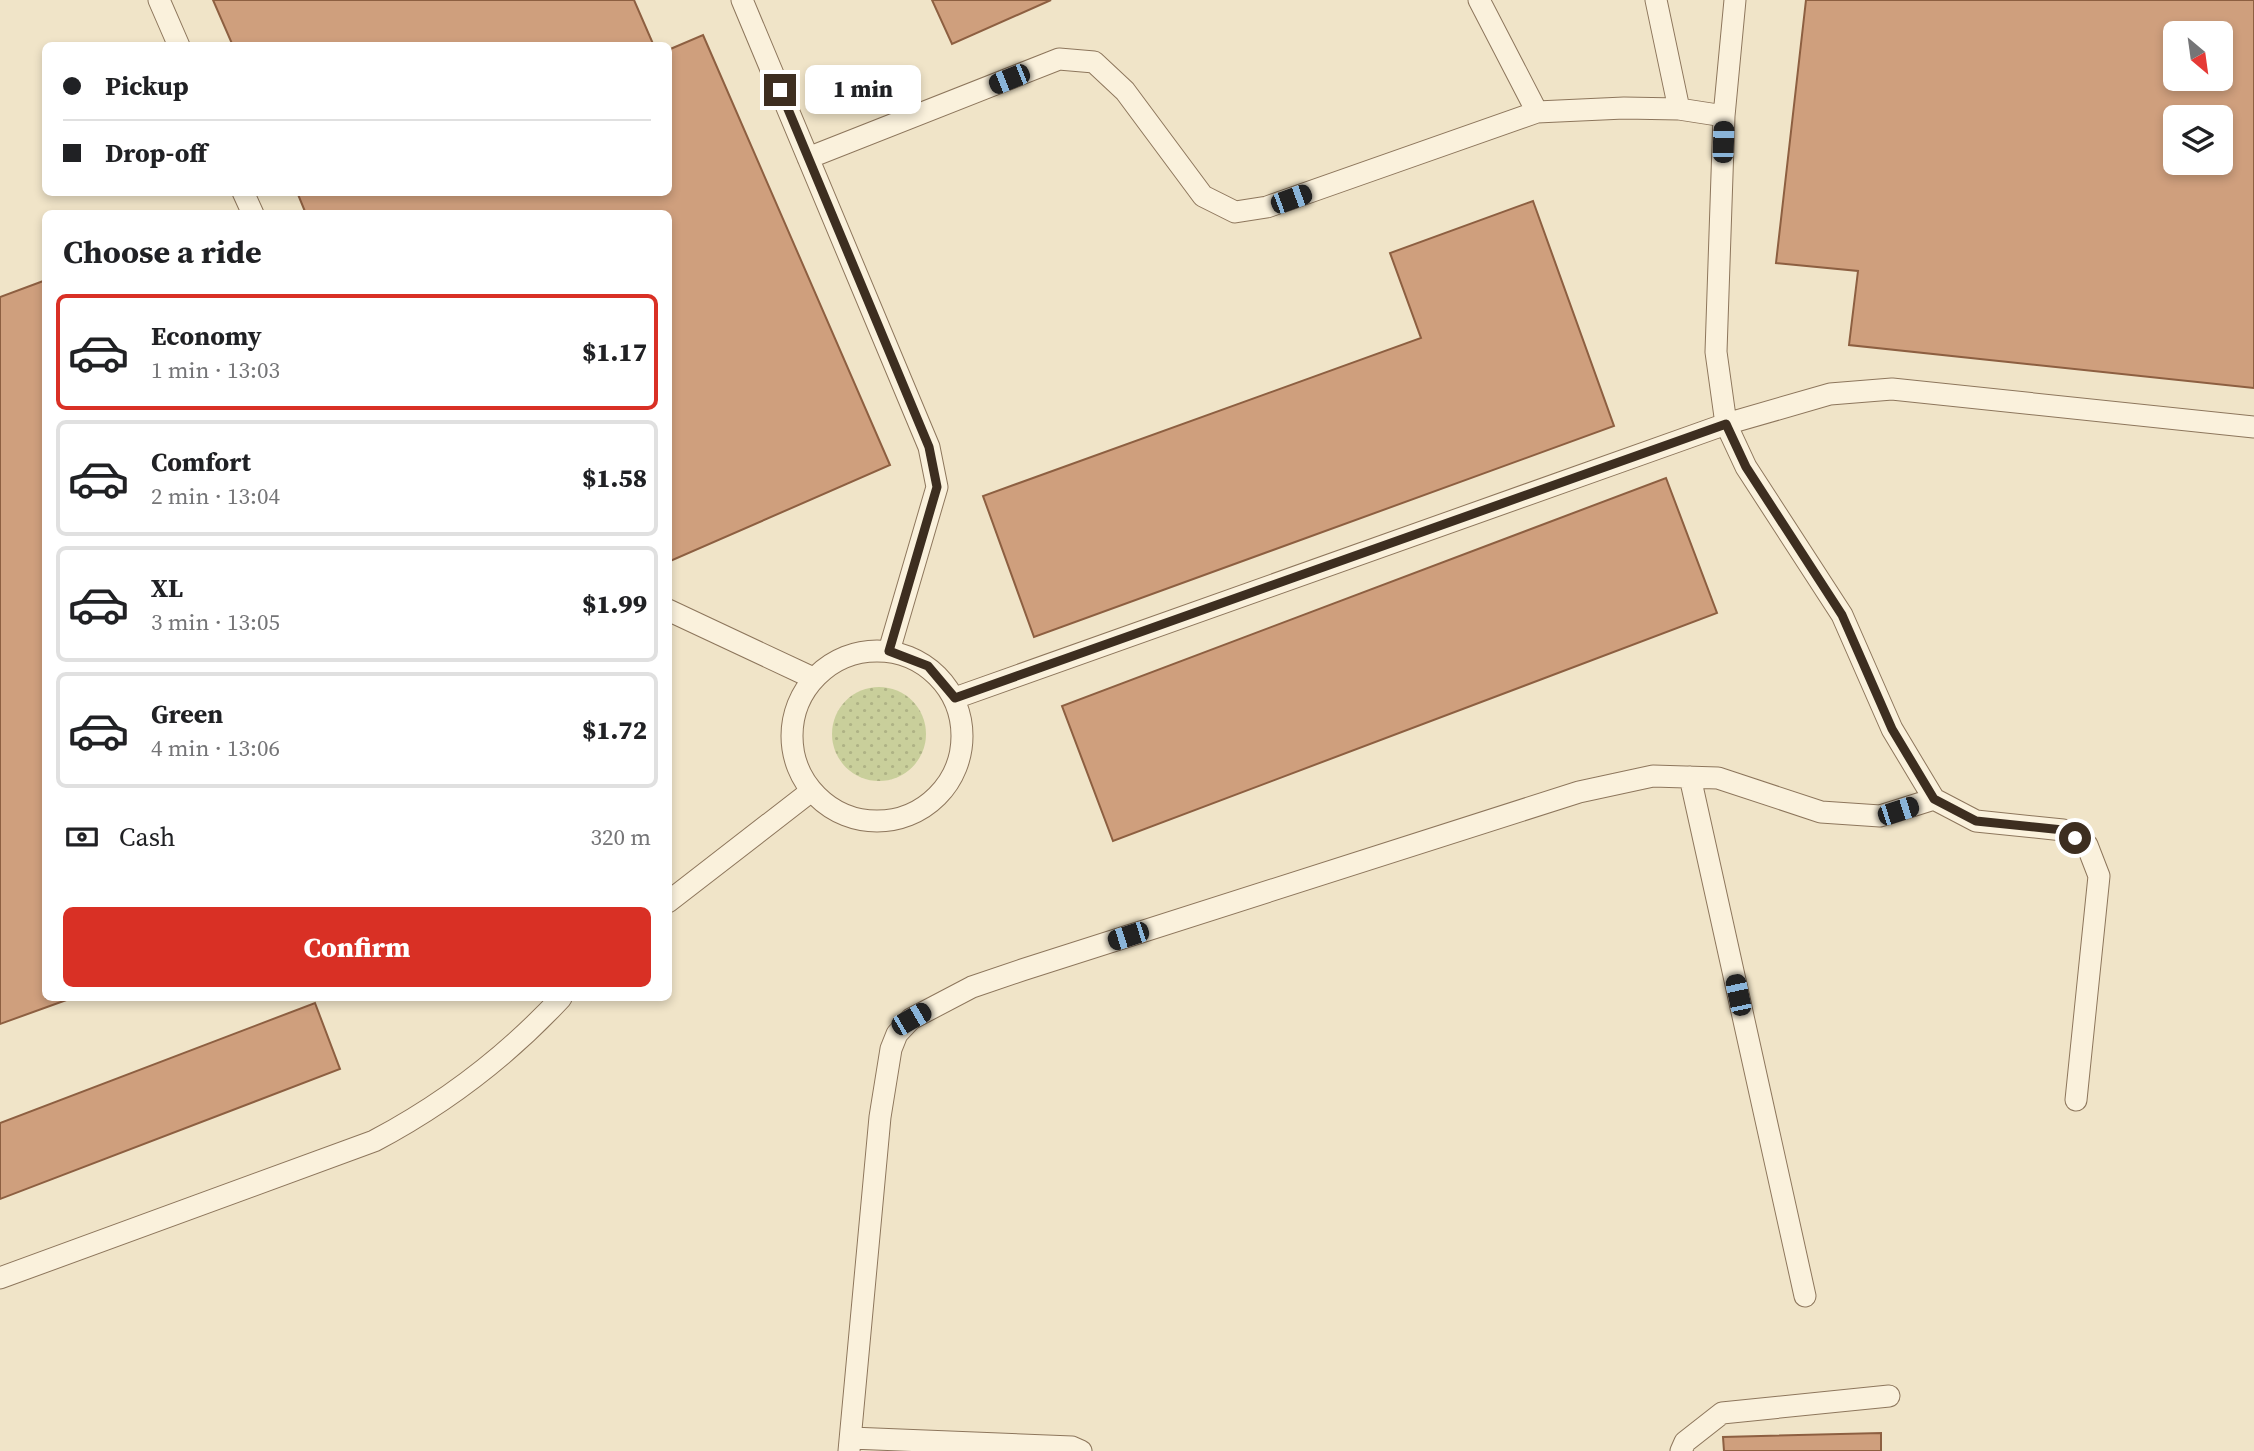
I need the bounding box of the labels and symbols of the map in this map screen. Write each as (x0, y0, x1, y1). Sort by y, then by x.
north arrow (2163, 21, 2233, 91)
car (986, 61, 1033, 97)
callout: 1 min (804, 66, 920, 114)
route end (764, 74, 796, 106)
car (1712, 121, 1735, 163)
car (1268, 182, 1315, 216)
car (1875, 795, 1922, 827)
route start (2059, 822, 2091, 854)
car (1105, 920, 1152, 952)
car (1724, 972, 1753, 1018)
car (888, 999, 935, 1039)

